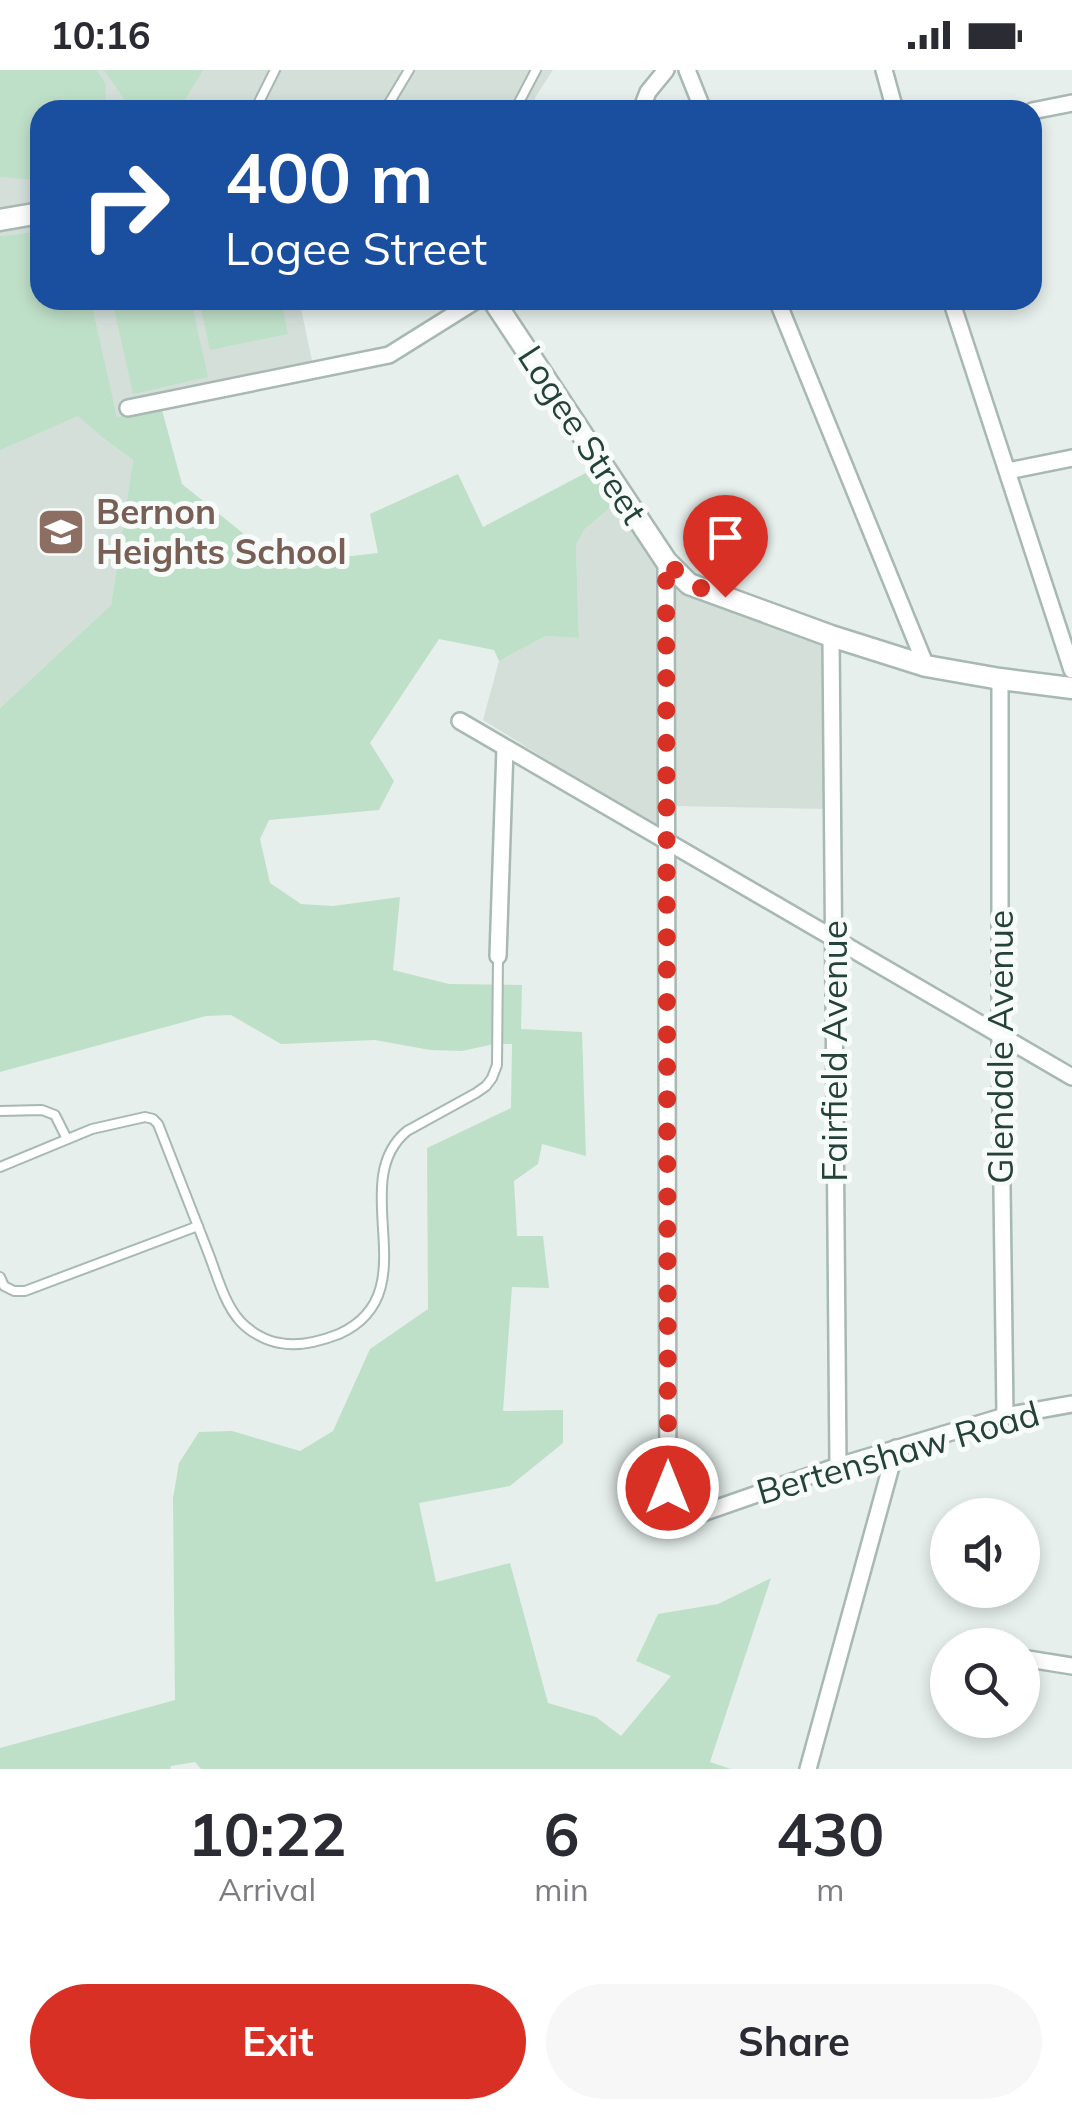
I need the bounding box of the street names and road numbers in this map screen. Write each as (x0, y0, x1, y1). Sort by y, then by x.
street label: Logee Street (509, 337, 657, 532)
street label: Glendale Avenue (978, 910, 1022, 1184)
street label: Fairfield Avenue (812, 920, 856, 1182)
street label: Bertenshaw Road (751, 1391, 1044, 1513)

